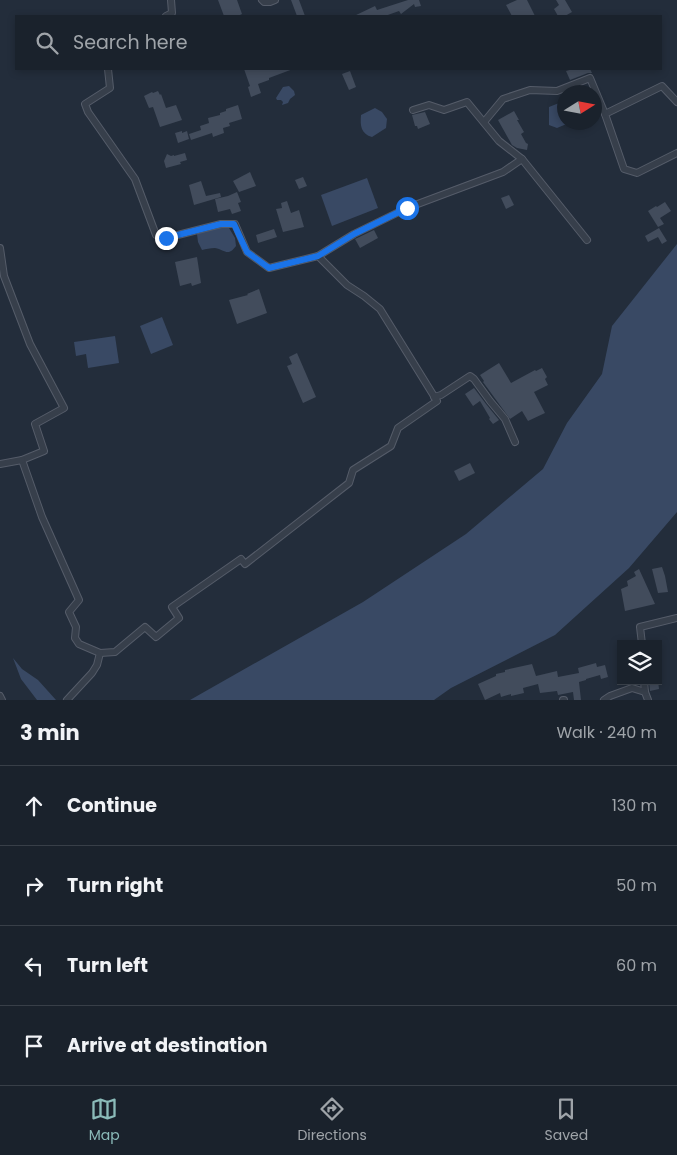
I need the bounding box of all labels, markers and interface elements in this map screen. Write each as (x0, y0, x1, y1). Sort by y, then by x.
search box (15, 15, 662, 70)
icon: search (33, 29, 61, 57)
text: Search here (73, 29, 187, 56)
north arrow (557, 85, 602, 130)
route start (396, 197, 419, 220)
route end (155, 227, 178, 250)
map controls (617, 640, 662, 685)
button: layers (617, 640, 662, 685)
text: 3 min (20, 718, 80, 747)
text: Walk · 240 m (556, 721, 657, 744)
icon: ahead (20, 792, 48, 820)
text: Continue (67, 792, 157, 819)
text: 130 m (612, 794, 657, 817)
icon: right (20, 872, 48, 900)
text: Turn right (67, 872, 163, 899)
text: 50 m (616, 874, 657, 897)
icon: left (20, 952, 48, 980)
text: Turn left (67, 952, 148, 979)
text: 60 m (616, 954, 657, 977)
icon: arrive (20, 1032, 48, 1060)
text: Arrive at destination (67, 1032, 268, 1059)
tab: Map (89, 1095, 120, 1146)
tab: Directions (297, 1095, 367, 1146)
tab: Saved (544, 1095, 588, 1146)

